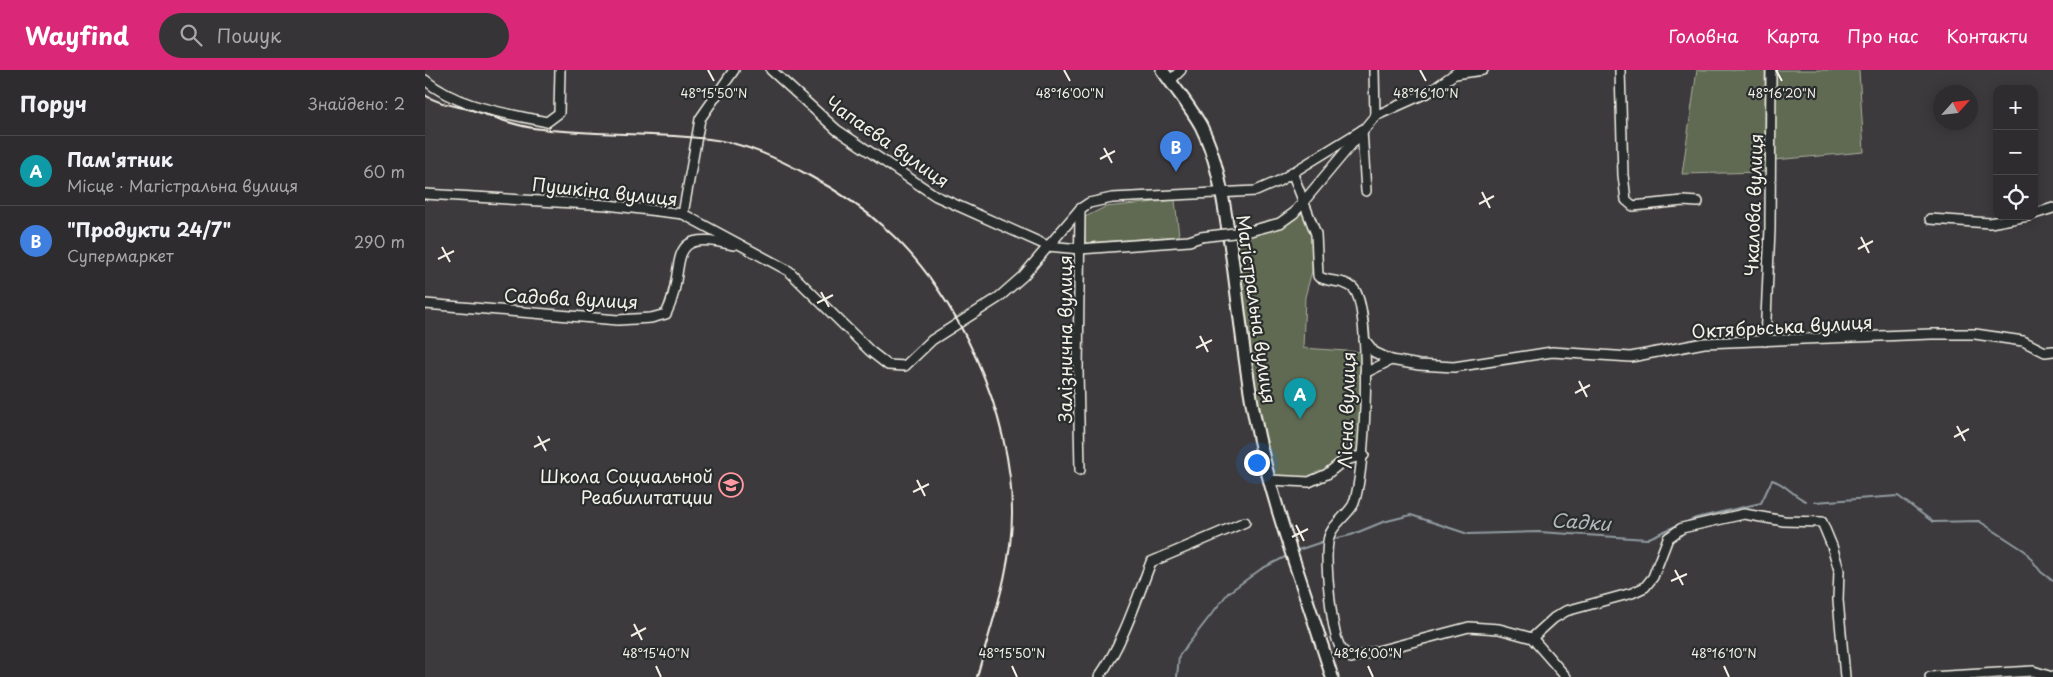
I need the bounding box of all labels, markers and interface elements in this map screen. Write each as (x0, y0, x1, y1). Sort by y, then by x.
search box (159, 13, 509, 58)
text: Wayfind (25, 17, 129, 53)
icon: search (177, 21, 205, 49)
text: Пошук (217, 21, 281, 49)
text: Головна (1668, 22, 1738, 49)
text: Карта (1766, 22, 1819, 49)
text: Про нас (1847, 22, 1919, 49)
text: Контакти (1947, 22, 2028, 49)
text: 48°15'50"N (681, 84, 747, 102)
text: 48°16'00"N (1036, 84, 1104, 102)
text: 48°16'10"N (1393, 84, 1459, 102)
text: 48°16'20"N (1748, 84, 1816, 102)
north arrow (1933, 85, 1978, 130)
map controls (1993, 85, 2038, 220)
button: + (1993, 85, 2038, 130)
text: Поруч (20, 87, 87, 119)
street label: Чапаєва вулиця (821, 88, 955, 194)
text: Знайдено: 2 (308, 91, 405, 115)
button: − (1993, 130, 2038, 175)
pin: B (1160, 131, 1192, 172)
street label: Чкалова вулиця (1737, 133, 1769, 277)
text: Пам'ятник (67, 145, 173, 173)
text: A (30, 159, 42, 183)
text: 60 m (363, 159, 405, 183)
street label: Пушкіна вулиця (531, 170, 679, 212)
text: Місце · Магістральна вулиця (67, 173, 298, 197)
button: locate (1993, 175, 2038, 220)
street label: Магістральна вулиця (1230, 213, 1284, 405)
text: "Продукти 24/7" (67, 215, 231, 243)
text: B (31, 229, 41, 253)
text: 290 m (354, 229, 405, 253)
text: Супермаркет (67, 243, 174, 267)
street label: Залізнична вулиця (1051, 255, 1078, 424)
street label: Садова вулиця (503, 281, 639, 315)
street label: Октябрьська вулиця (1691, 308, 1873, 344)
street label: Лісна вулиця (1330, 351, 1362, 469)
pin: A (1284, 378, 1316, 419)
your location (1244, 450, 1270, 476)
place label: Школа Социальной Реабилитатции (540, 462, 713, 510)
school or university icon: Школа Социальной Реабилитатции (718, 472, 744, 498)
water label: Садки (1550, 505, 1614, 537)
text: 48°15'40"N (622, 644, 690, 662)
text: 48°15'50"N (979, 644, 1045, 662)
text: 48°16'00"N (1334, 644, 1402, 662)
text: 48°16'10"N (1691, 644, 1757, 662)

